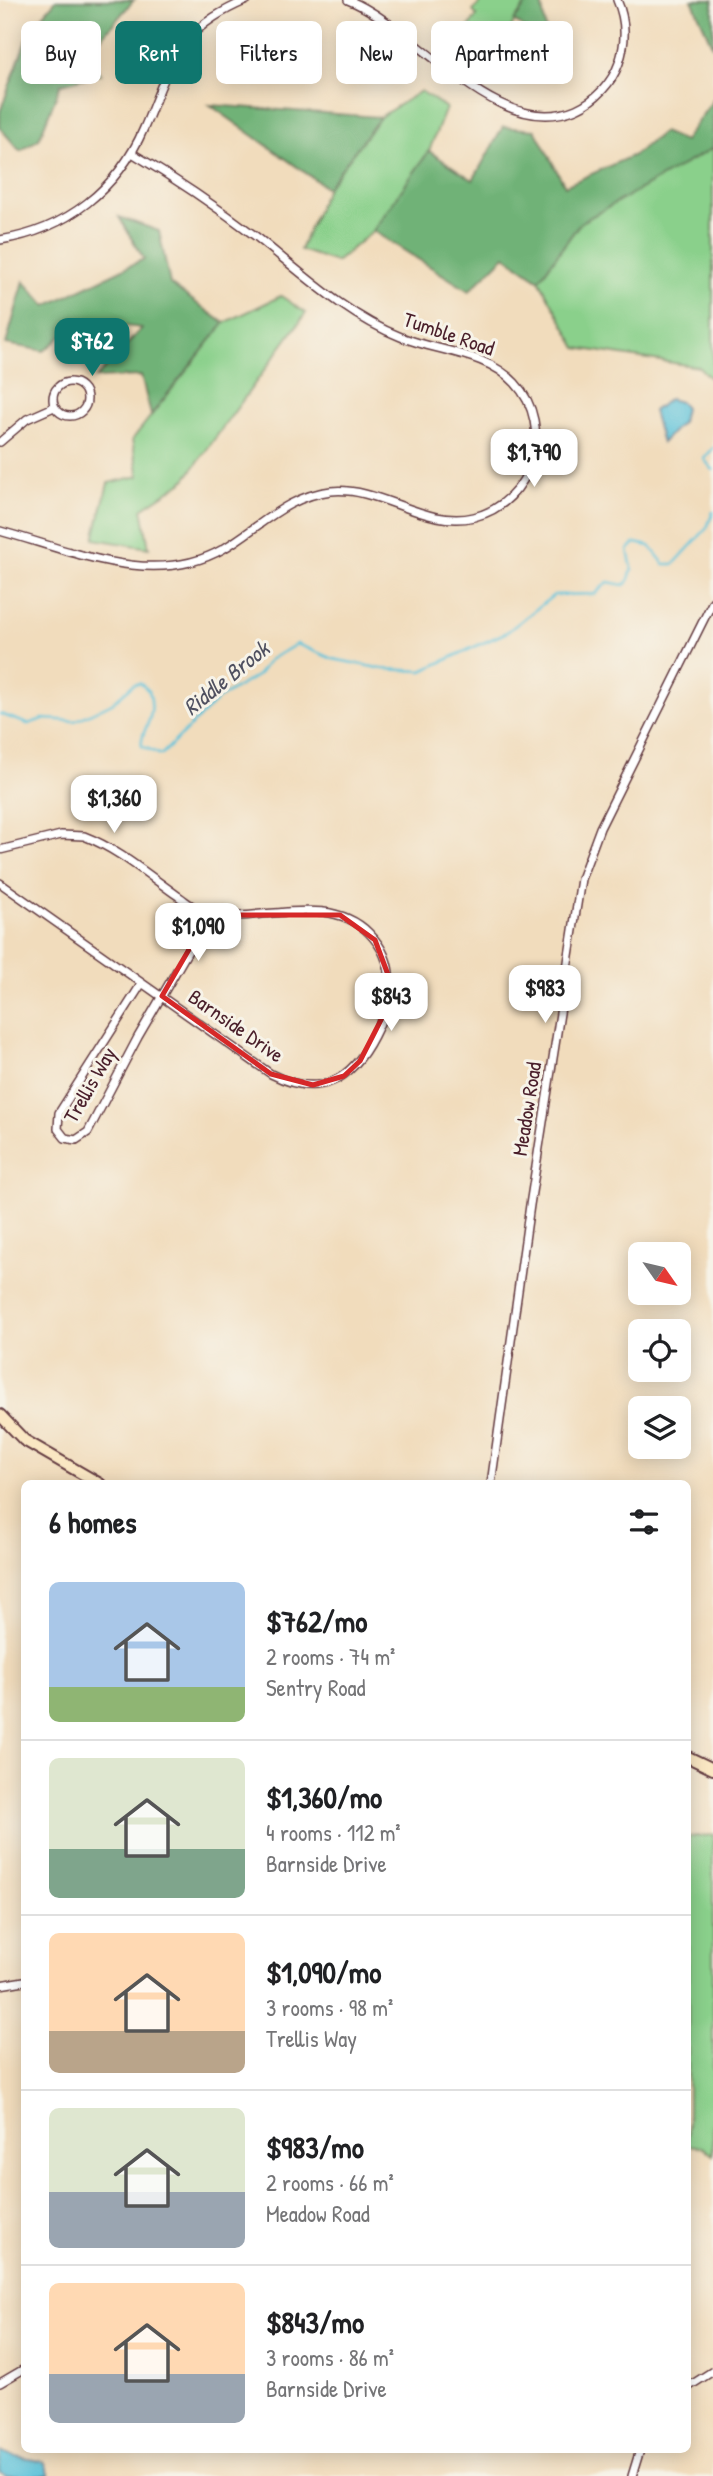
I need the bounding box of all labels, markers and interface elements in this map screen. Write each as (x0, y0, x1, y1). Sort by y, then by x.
chip: Buy (21, 21, 101, 84)
chip: Rent (115, 21, 202, 84)
chip: Filters (216, 21, 322, 84)
chip: New (336, 21, 417, 84)
chip: Apartment (431, 21, 573, 84)
street label: Tumble Road (400, 304, 498, 363)
pin: $762 (51, 318, 133, 378)
text: $762 (71, 325, 114, 356)
pin: $1,790 (477, 430, 591, 489)
text: $1,790 (507, 436, 561, 467)
water label: Riddle Brook (176, 632, 277, 722)
pin: $1,360 (57, 776, 171, 835)
text: $1,360 (87, 782, 141, 813)
pin: $1,090 (141, 904, 255, 963)
text: $1,090 (171, 910, 225, 941)
pin: $983 (504, 965, 586, 1025)
text: $983 (525, 972, 565, 1003)
pin: $843 (350, 974, 432, 1033)
text: $843 (371, 980, 411, 1011)
street label: Barnside Drive (183, 982, 290, 1069)
street label: Trellis Way (56, 1041, 123, 1128)
street label: Meadow Road (505, 1060, 548, 1158)
north arrow (628, 1242, 691, 1306)
map controls (628, 1242, 691, 1459)
button: locate (628, 1319, 691, 1382)
button: layers (628, 1396, 691, 1459)
text: 6 homes (49, 1502, 136, 1542)
icon: filters (625, 1503, 663, 1541)
text: $762/mo (266, 1601, 367, 1641)
icon: home (105, 1610, 189, 1694)
text: 2 rooms · 74 m² (266, 1641, 395, 1672)
text: Sentry Road (266, 1672, 366, 1703)
text: $1,360/mo (266, 1777, 382, 1817)
icon: home (105, 1786, 189, 1870)
text: 4 rooms · 112 m² (266, 1817, 401, 1848)
text: Barnside Drive (266, 1848, 387, 1879)
text: $1,090/mo (266, 1952, 381, 1992)
icon: home (105, 1961, 189, 2045)
text: 3 rooms · 98 m² (266, 1992, 393, 2023)
text: Trellis Way (266, 2023, 357, 2054)
text: $983/mo (266, 2127, 364, 2167)
icon: home (105, 2136, 189, 2220)
text: 2 rooms · 66 m² (266, 2167, 394, 2198)
text: Meadow Road (266, 2198, 370, 2229)
text: $843/mo (266, 2302, 364, 2342)
icon: home (105, 2311, 189, 2395)
text: 3 rooms · 86 m² (266, 2342, 394, 2373)
text: Barnside Drive (266, 2373, 387, 2404)

